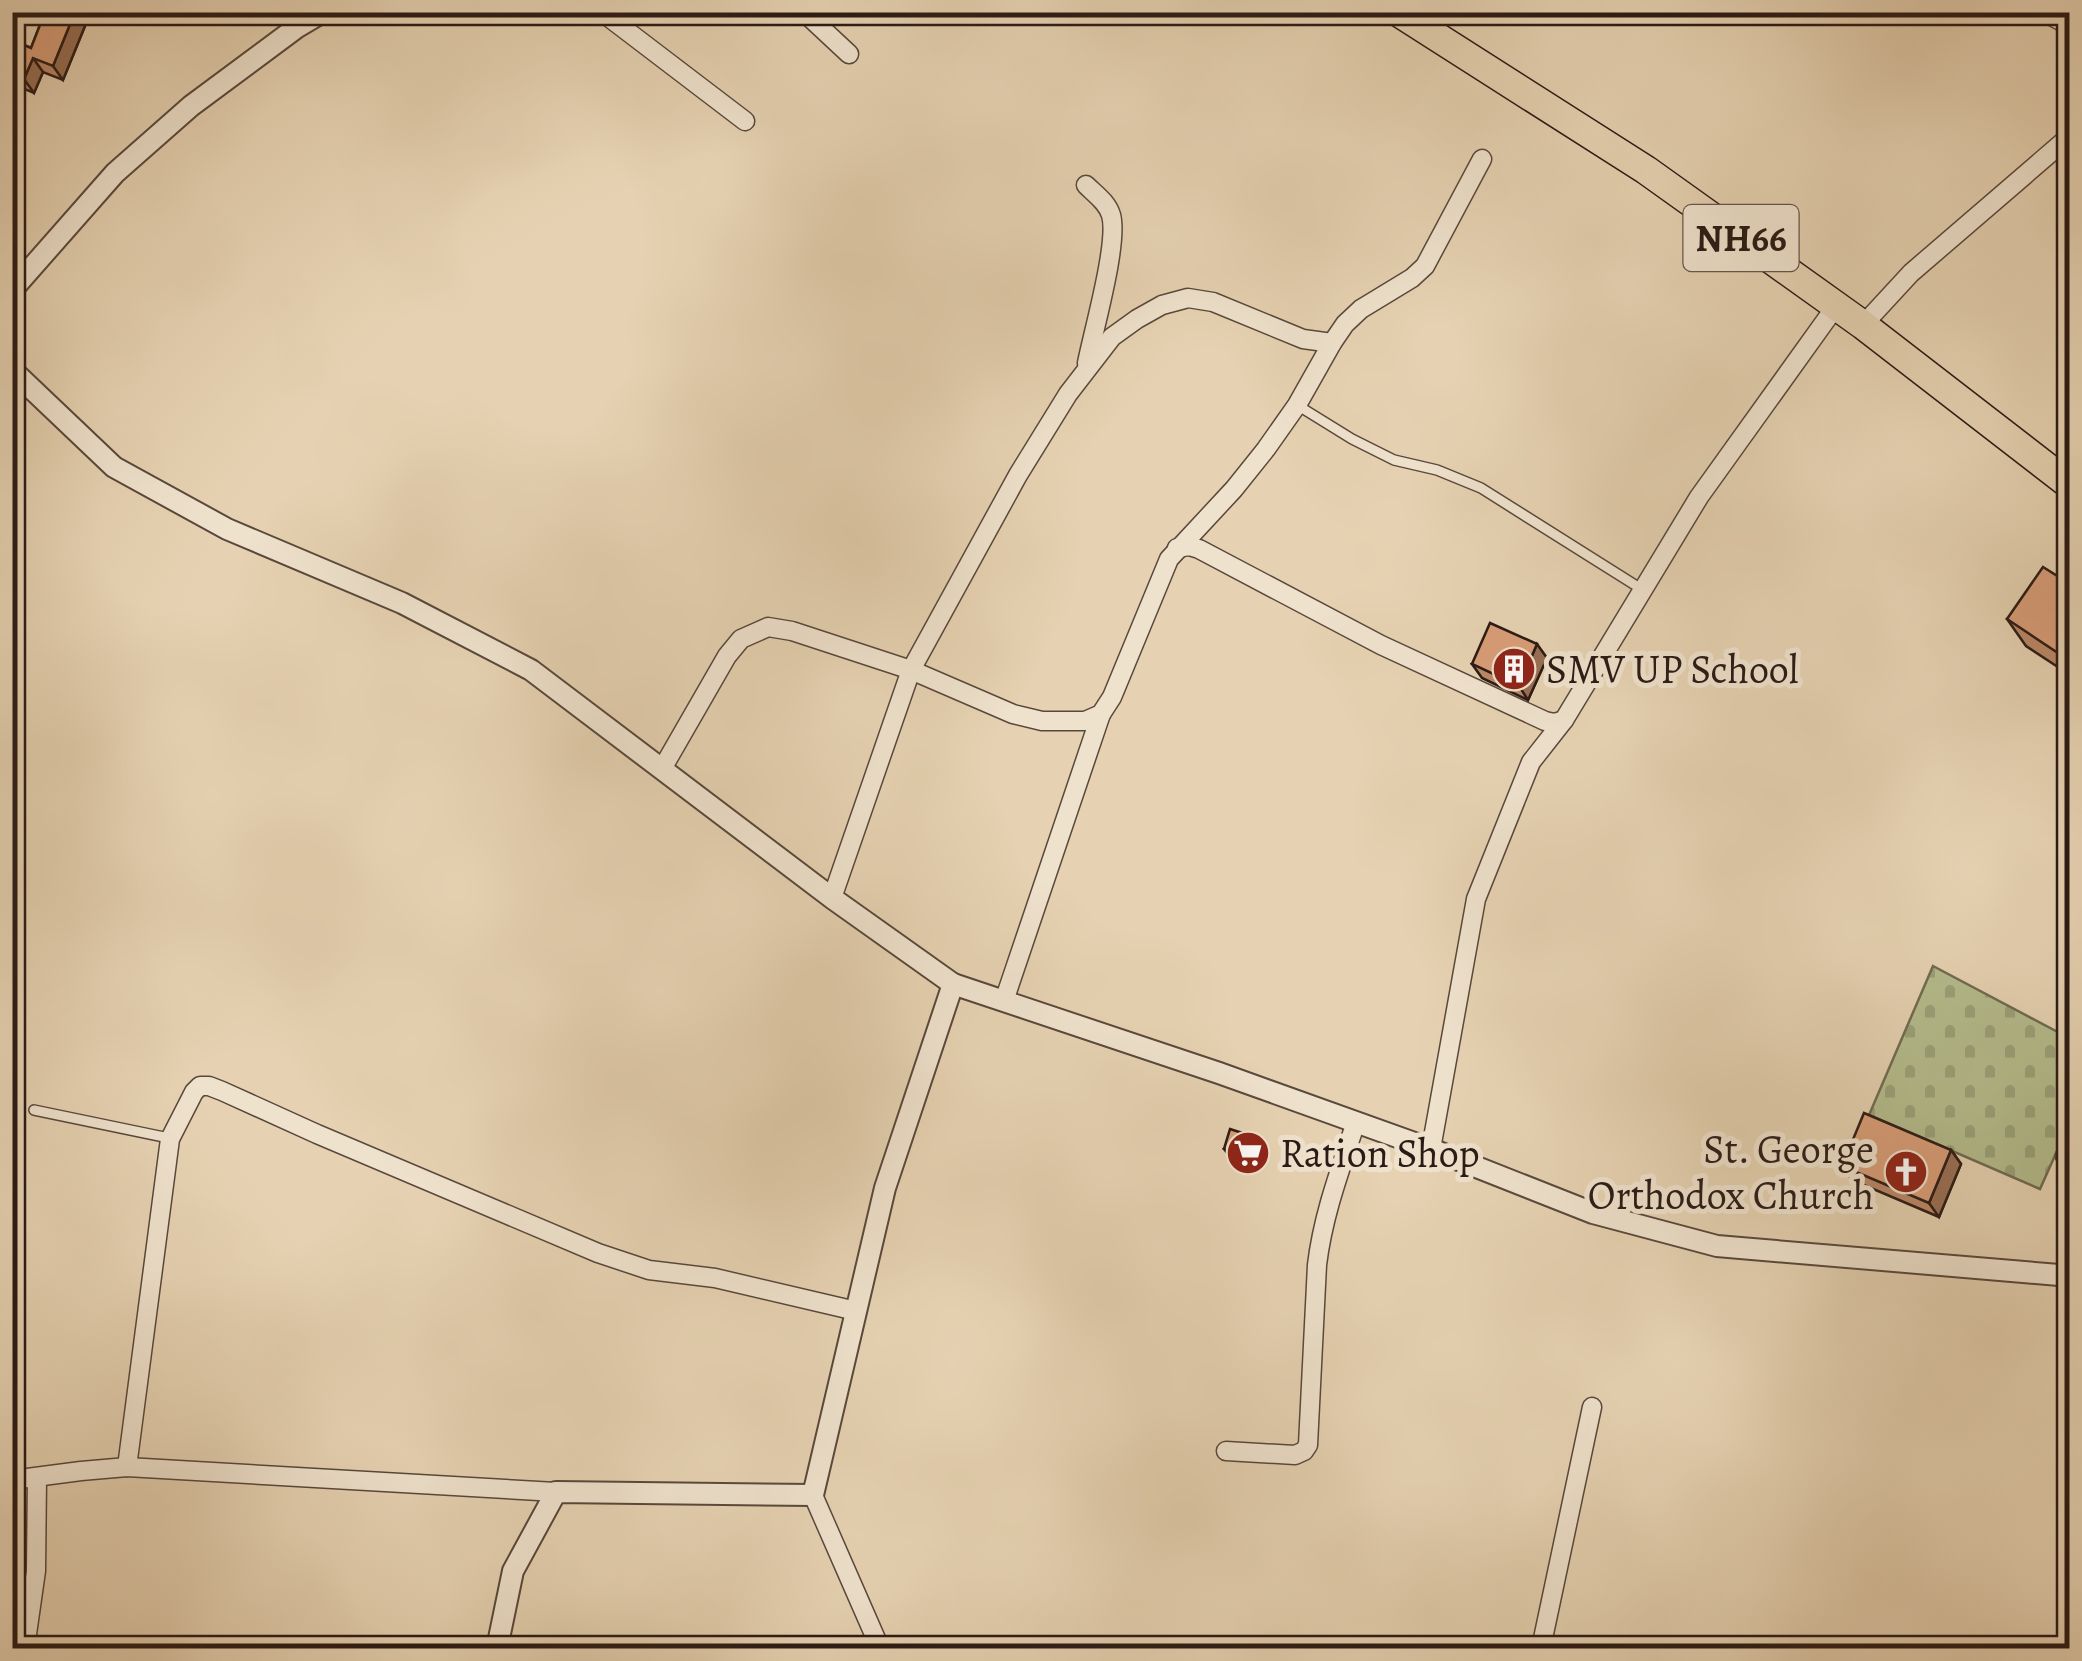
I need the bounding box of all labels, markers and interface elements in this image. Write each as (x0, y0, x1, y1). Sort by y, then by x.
road number: NH66 (1684, 205, 1798, 271)
place label: SMV UP School (1546, 642, 1799, 697)
building icon: SMV UP School (1491, 646, 1537, 692)
place label: St. George Orthodox Church (1588, 1122, 1874, 1223)
place label: Ration Shop (1280, 1126, 1480, 1181)
supermarket icon: Ration Shop (1225, 1130, 1271, 1176)
church icon: St. George Orthodox Church (1883, 1149, 1929, 1195)

